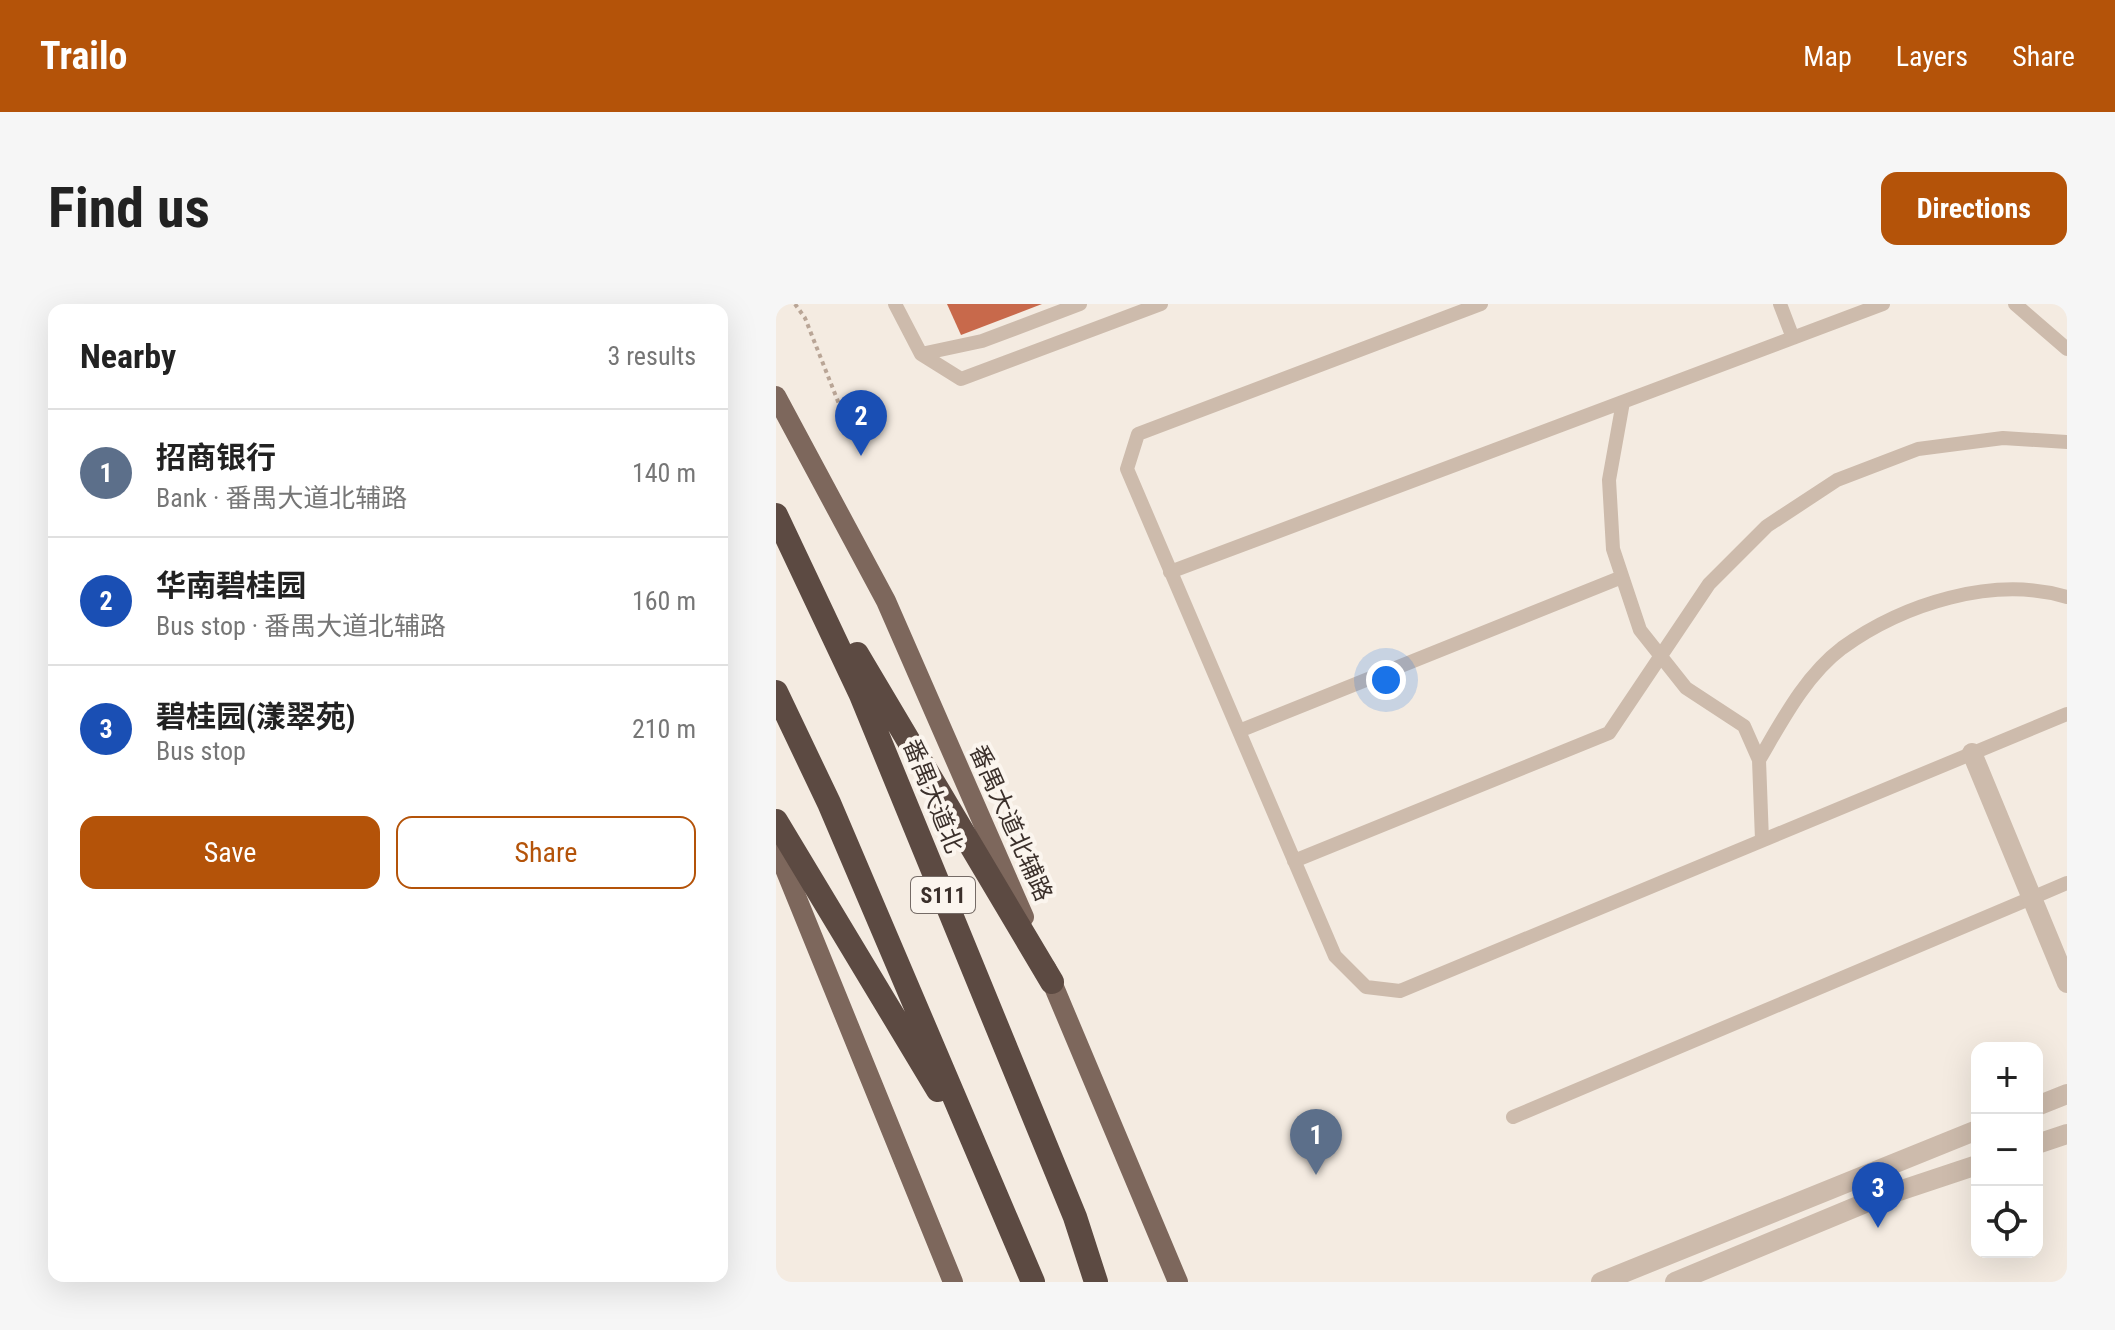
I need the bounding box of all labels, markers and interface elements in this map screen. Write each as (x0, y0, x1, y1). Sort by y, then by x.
text: Trailo (40, 34, 127, 78)
text: Map (1803, 40, 1852, 73)
text: Layers (1896, 40, 1968, 73)
text: Share (2012, 40, 2075, 73)
button: Directions (1881, 172, 2067, 245)
text: Find us (48, 175, 210, 241)
text: Nearby (80, 336, 176, 376)
text: 3 results (607, 341, 696, 371)
pin: 2 (835, 390, 887, 456)
text: 招商银行 (156, 440, 276, 475)
text: 1 (99, 458, 113, 488)
text: 140 m (632, 458, 696, 488)
text: Bank · 番禺大道北辅路 (156, 483, 407, 513)
text: 华南碧桂园 (156, 568, 306, 603)
text: 2 (99, 586, 113, 616)
text: 160 m (632, 586, 696, 616)
text: Bus stop · 番禺大道北辅路 (156, 611, 446, 641)
your location (1366, 660, 1406, 700)
text: 碧桂园(漾翠苑) (156, 699, 355, 734)
text: 3 (99, 714, 113, 744)
text: 210 m (632, 714, 696, 744)
street label: 番禺大道北 (898, 735, 968, 857)
text: Bus stop (156, 736, 246, 766)
street label: 番禺大道北辅路 (964, 741, 1058, 905)
button: Save (80, 816, 380, 889)
button: Share (396, 816, 696, 889)
road number: S111 (911, 877, 975, 913)
map controls (1971, 1042, 2043, 1258)
button: + (1971, 1042, 2043, 1114)
pin: 1 (1290, 1109, 1342, 1175)
button: − (1971, 1114, 2043, 1186)
pin: 3 (1852, 1162, 1904, 1228)
button: locate (1971, 1186, 2043, 1258)

